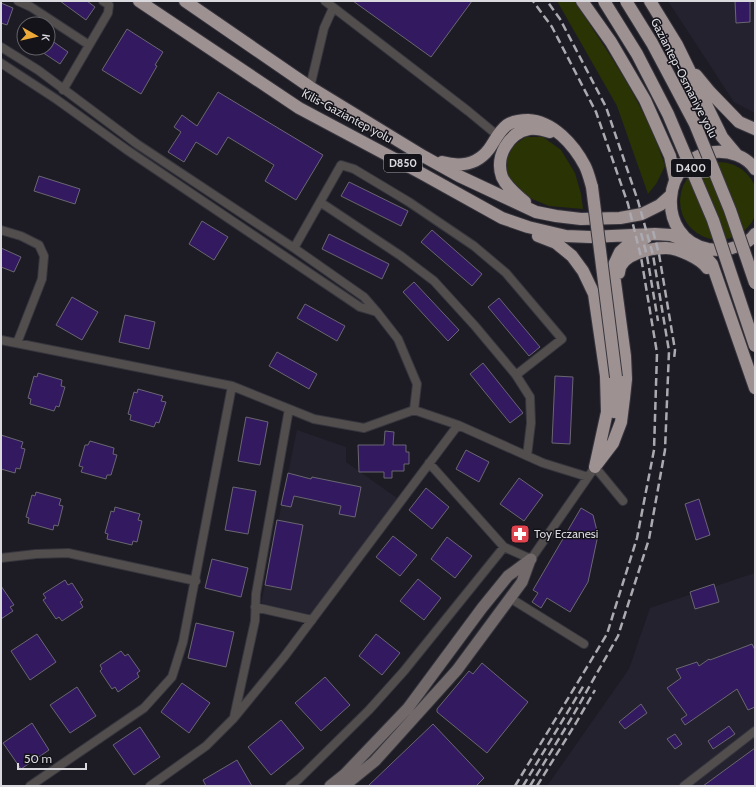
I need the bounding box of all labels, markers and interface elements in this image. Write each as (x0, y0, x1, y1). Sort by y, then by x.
street label: Gaziantep-Osmaniye yolu (648, 15, 721, 140)
north arrow (16, 16, 56, 56)
text: K (38, 33, 53, 42)
street label: Kilis-Gaziantep yolu (299, 85, 395, 146)
road number: D850 (384, 154, 422, 172)
road number: D400 (671, 159, 711, 177)
pharmacy icon: Toy Eczanesi (509, 523, 531, 545)
place label: Toy Eczanesi (534, 526, 598, 541)
scale bar (18, 745, 86, 771)
text: 50 m (24, 751, 52, 766)

